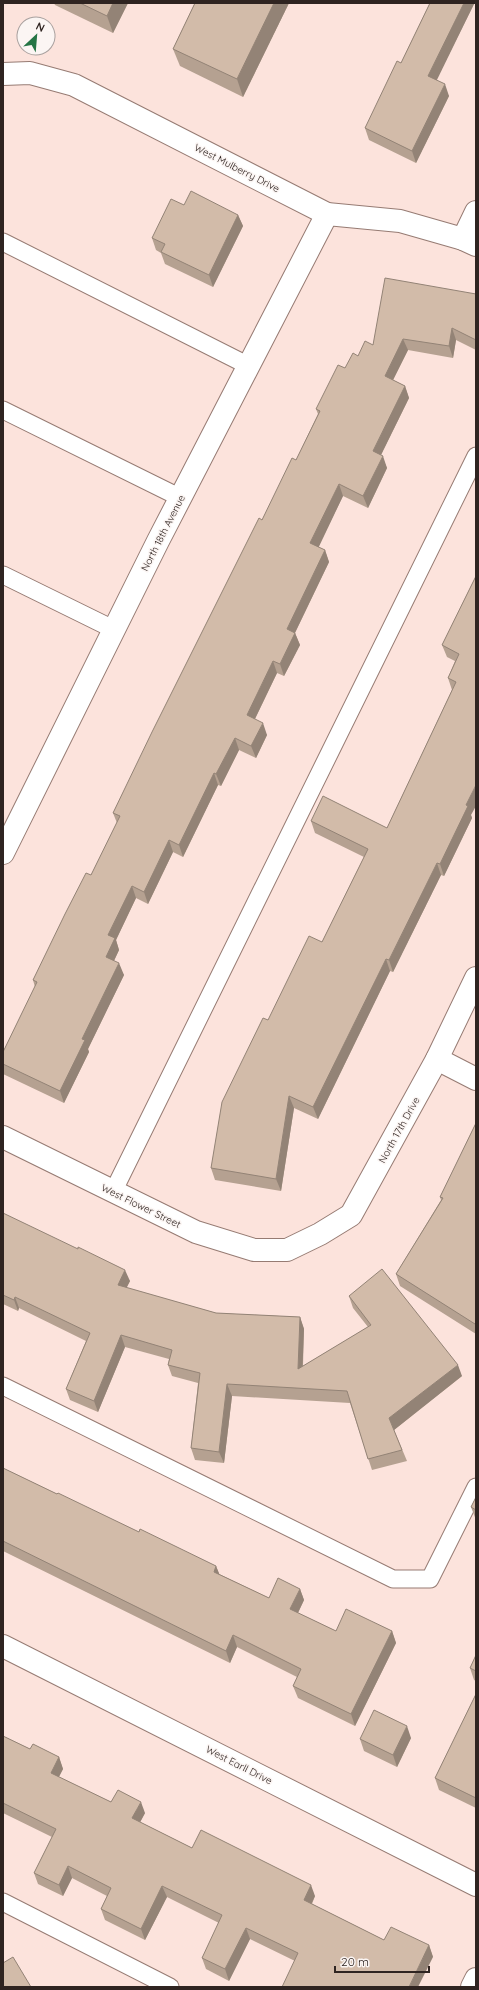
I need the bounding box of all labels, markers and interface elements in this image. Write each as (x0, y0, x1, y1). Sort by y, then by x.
north arrow (16, 16, 56, 56)
text: N (34, 19, 47, 35)
street label: West Mulberry Drive (192, 141, 282, 195)
street label: North 18th Avenue (138, 492, 188, 573)
street label: North 17th Drive (375, 1094, 423, 1165)
street label: West Flower Street (99, 1181, 183, 1231)
street label: West Earll Drive (204, 1743, 275, 1788)
scale bar (335, 1948, 429, 1974)
text: 20 m (341, 1954, 369, 1969)

